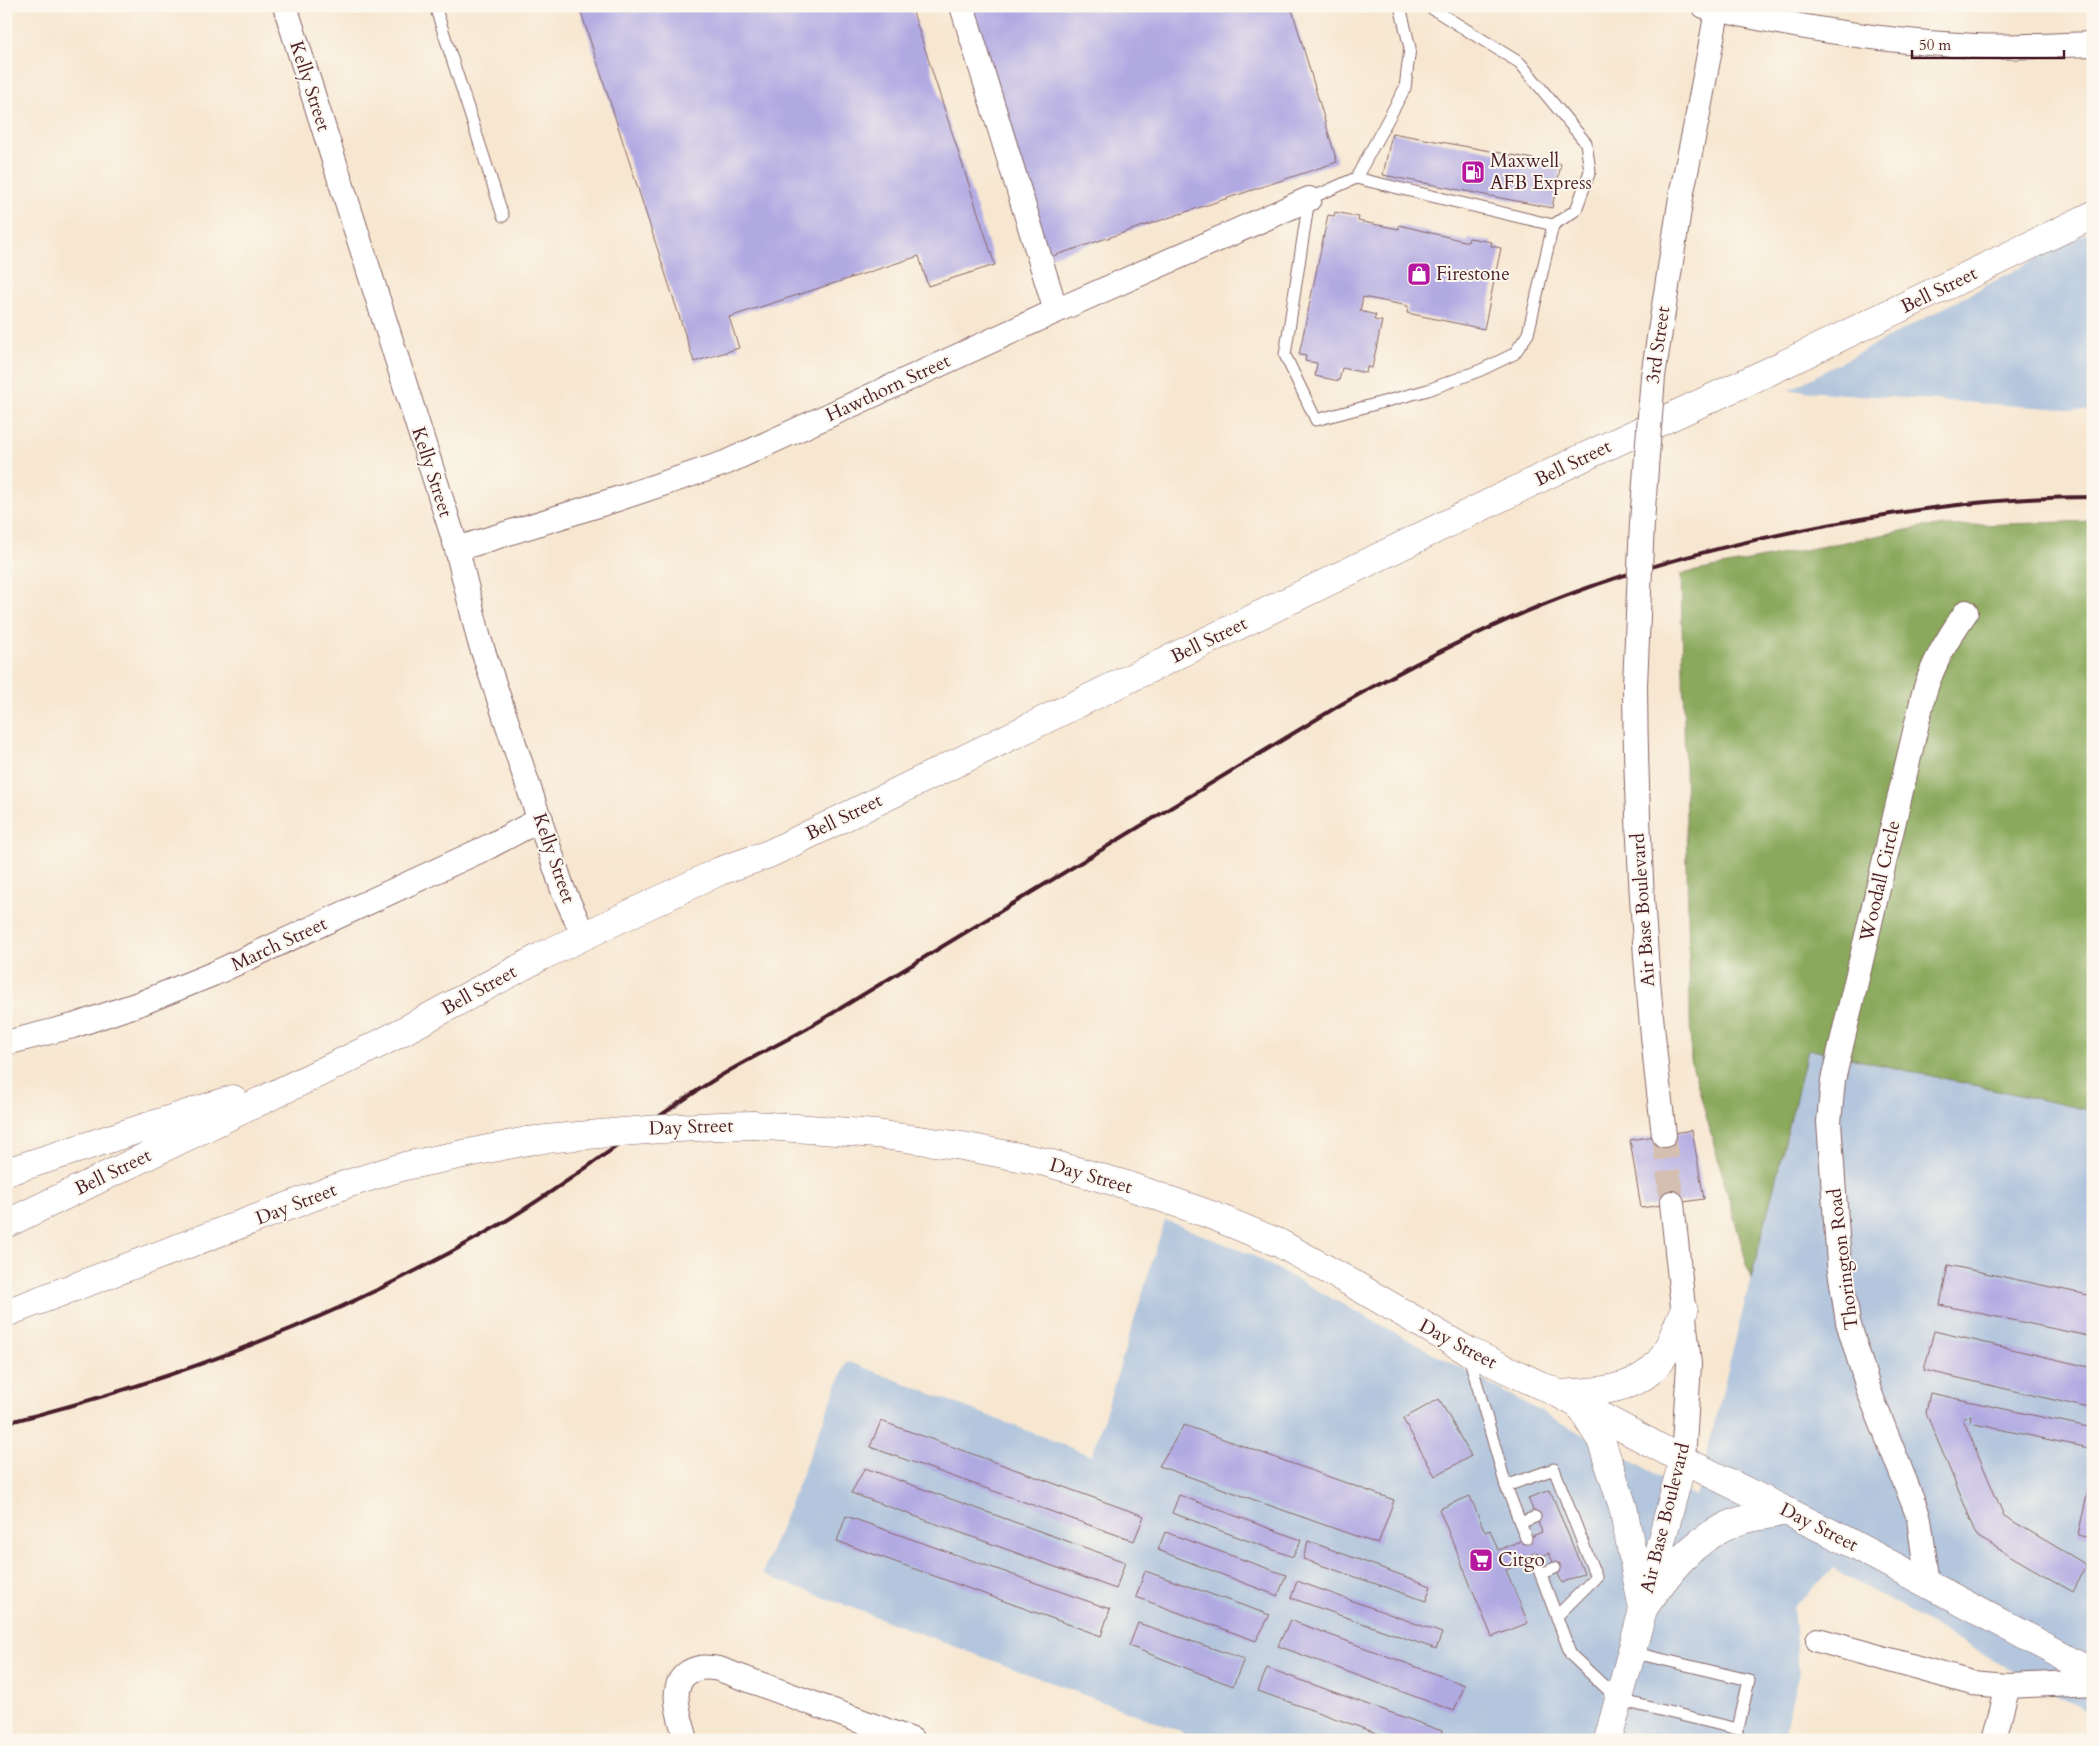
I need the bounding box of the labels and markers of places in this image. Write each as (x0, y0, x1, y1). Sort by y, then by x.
place label: Maxwell AFB Express (1490, 148, 1592, 196)
fuel station icon: Maxwell AFB Express (1460, 159, 1486, 185)
shop icon: Firestone (1406, 261, 1432, 287)
place label: Firestone (1436, 261, 1510, 287)
supermarket icon: Citgo (1468, 1547, 1494, 1573)
place label: Citgo (1498, 1547, 1545, 1573)

